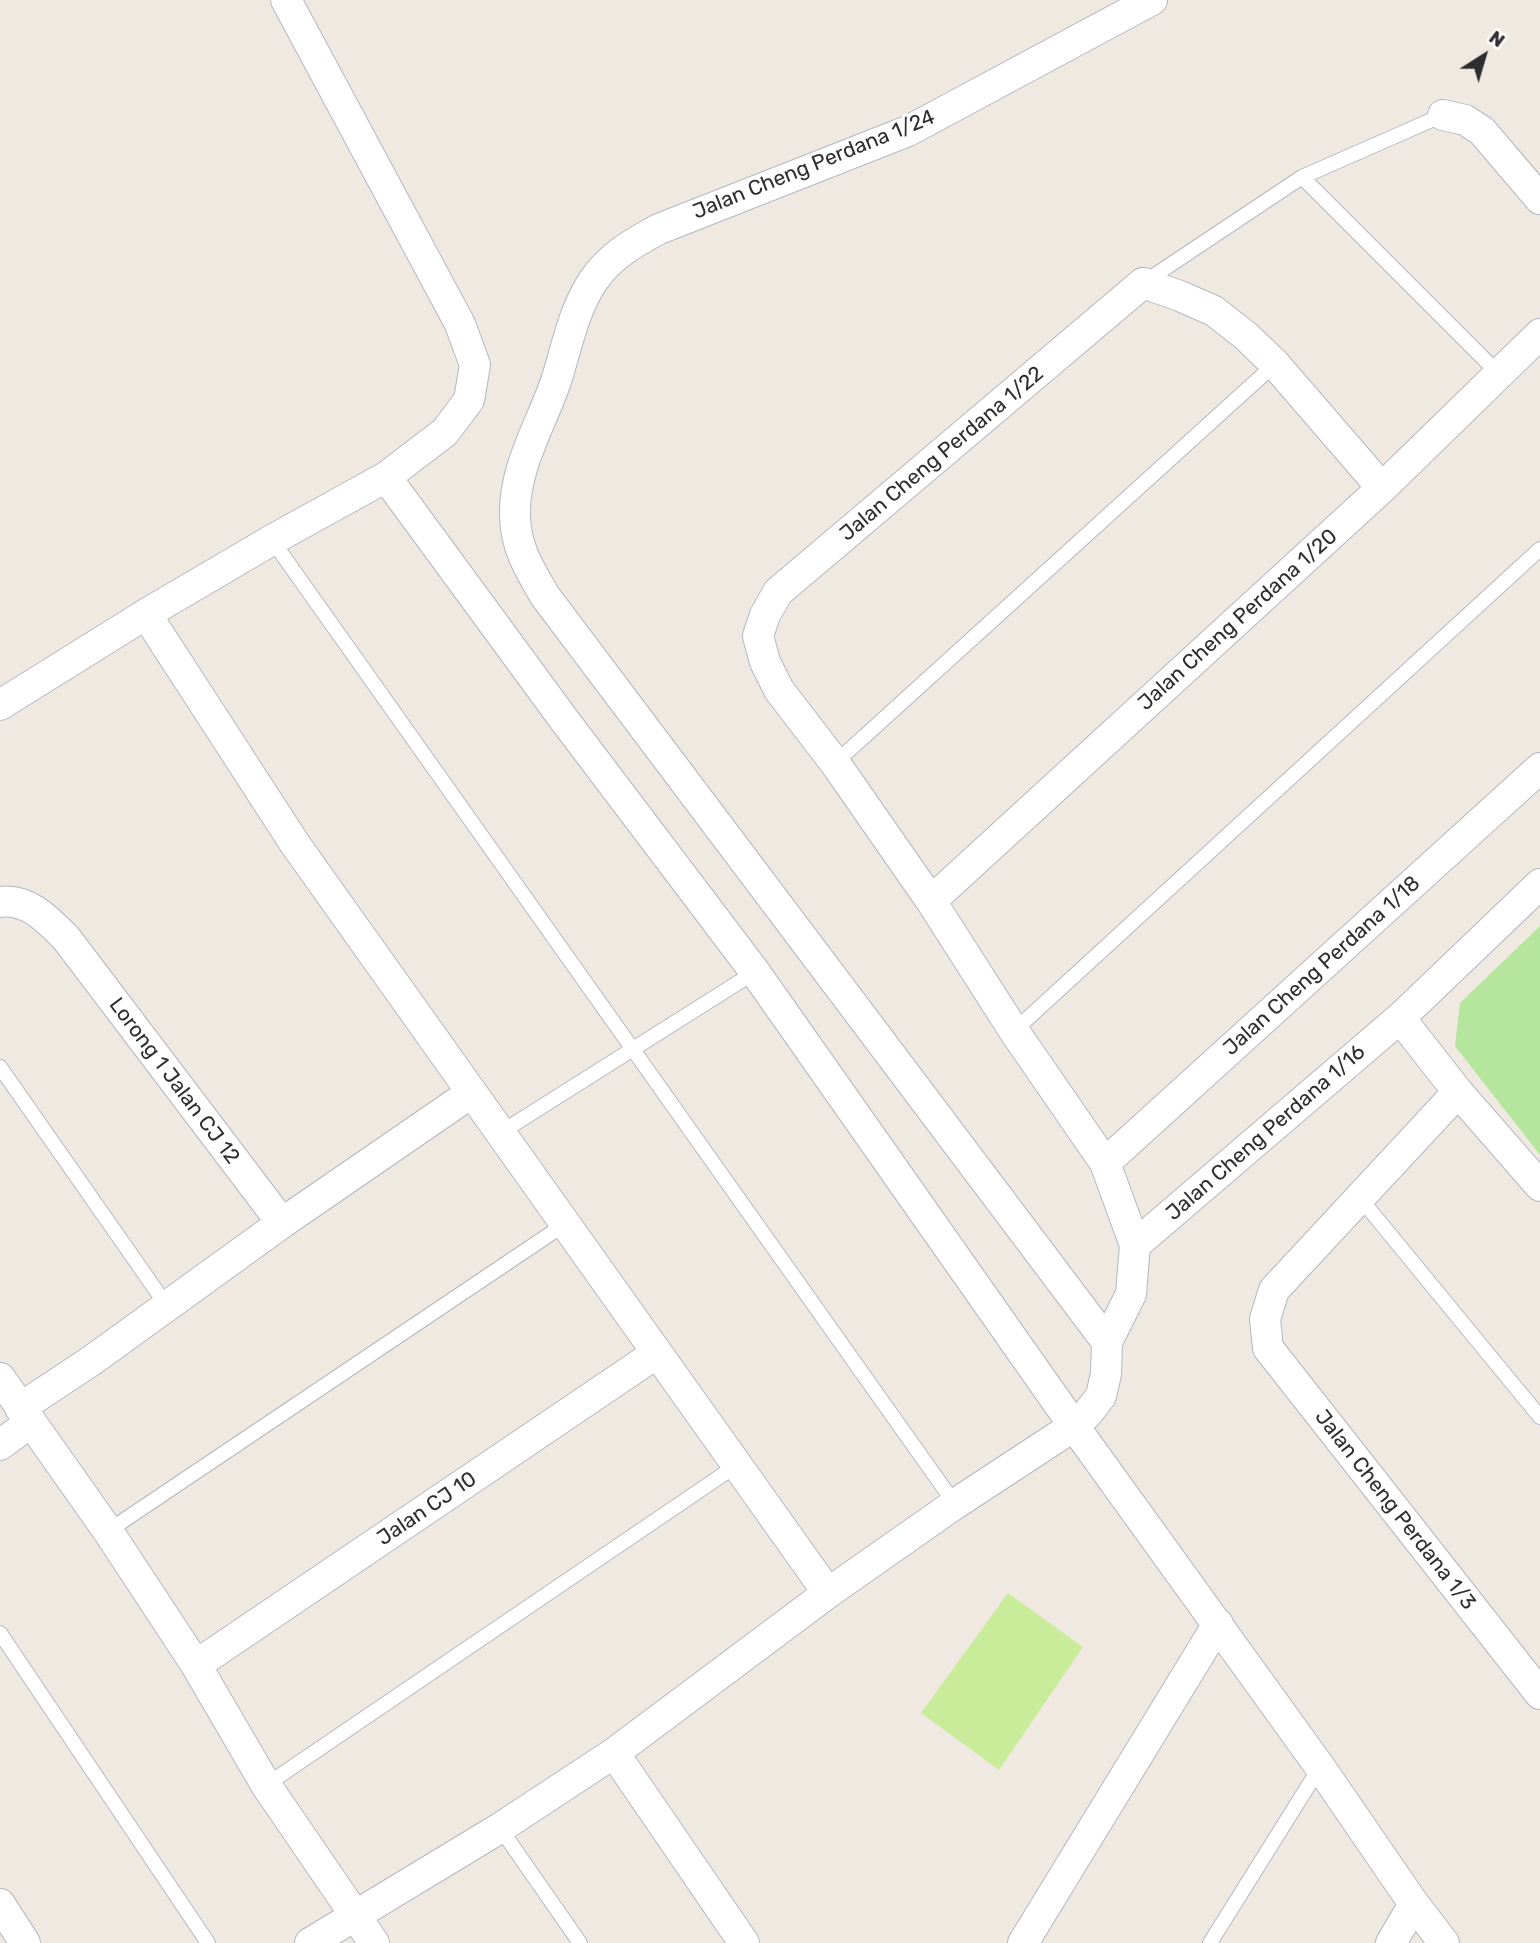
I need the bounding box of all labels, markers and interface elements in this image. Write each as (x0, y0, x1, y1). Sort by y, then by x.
north arrow (1449, 21, 1519, 91)
text: N (1485, 26, 1509, 52)
street label: Jalan Cheng Perdana 1/24 (689, 105, 939, 225)
street label: Jalan Cheng Perdana 1/22 (835, 361, 1049, 547)
street label: Jalan Cheng Perdana 1/20 (1133, 524, 1343, 716)
street label: Jalan Cheng Perdana 1/18 (1218, 871, 1426, 1061)
street label: Lorong 1 Jalan CJ 12 (103, 993, 245, 1169)
street label: Jalan Cheng Perdana 1/16 (1161, 1040, 1371, 1226)
street label: Jalan Cheng Perdana 1/3 (1309, 1405, 1481, 1615)
street label: Jalan CJ 10 (373, 1467, 481, 1551)

